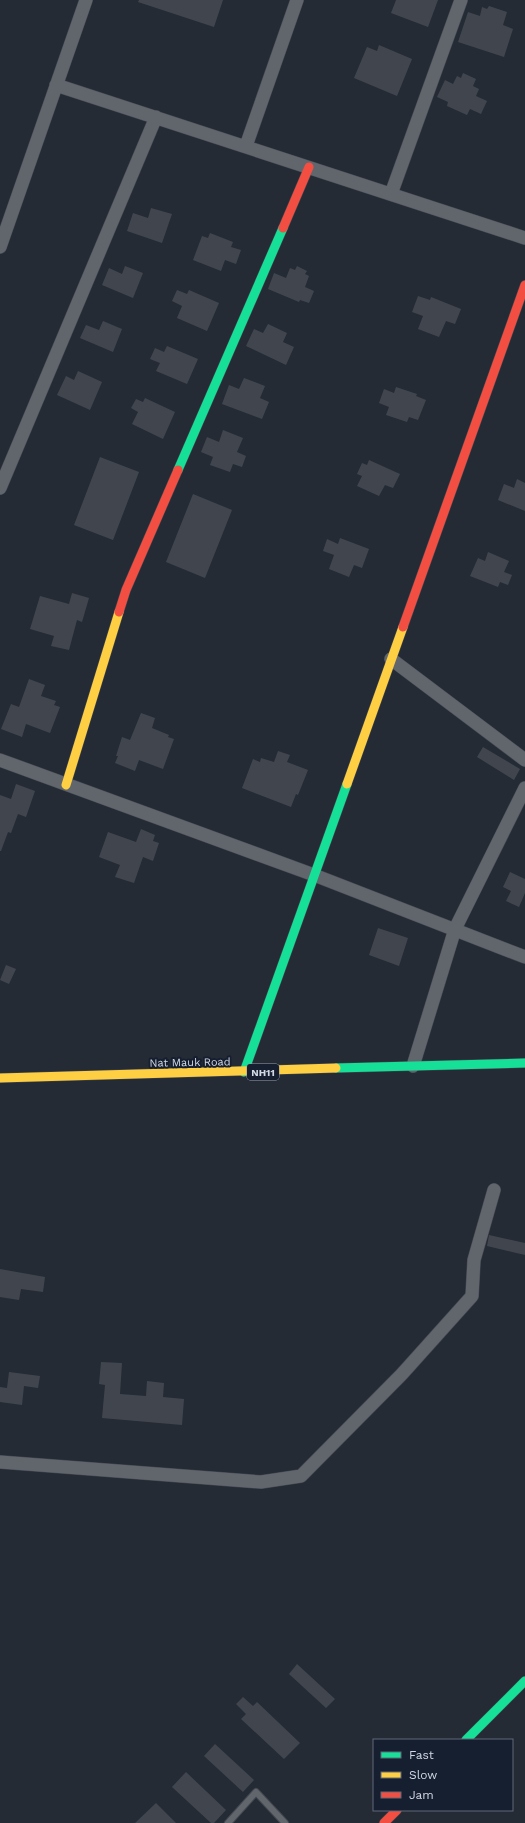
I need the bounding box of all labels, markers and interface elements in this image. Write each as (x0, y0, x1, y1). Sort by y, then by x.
street label: Nat Mauk Road (149, 1055, 231, 1070)
road number: NH11 (247, 1064, 279, 1080)
legend (373, 1739, 513, 1811)
text: Fast (409, 1748, 434, 1762)
text: Slow (409, 1768, 437, 1782)
text: Jam (409, 1788, 434, 1802)

